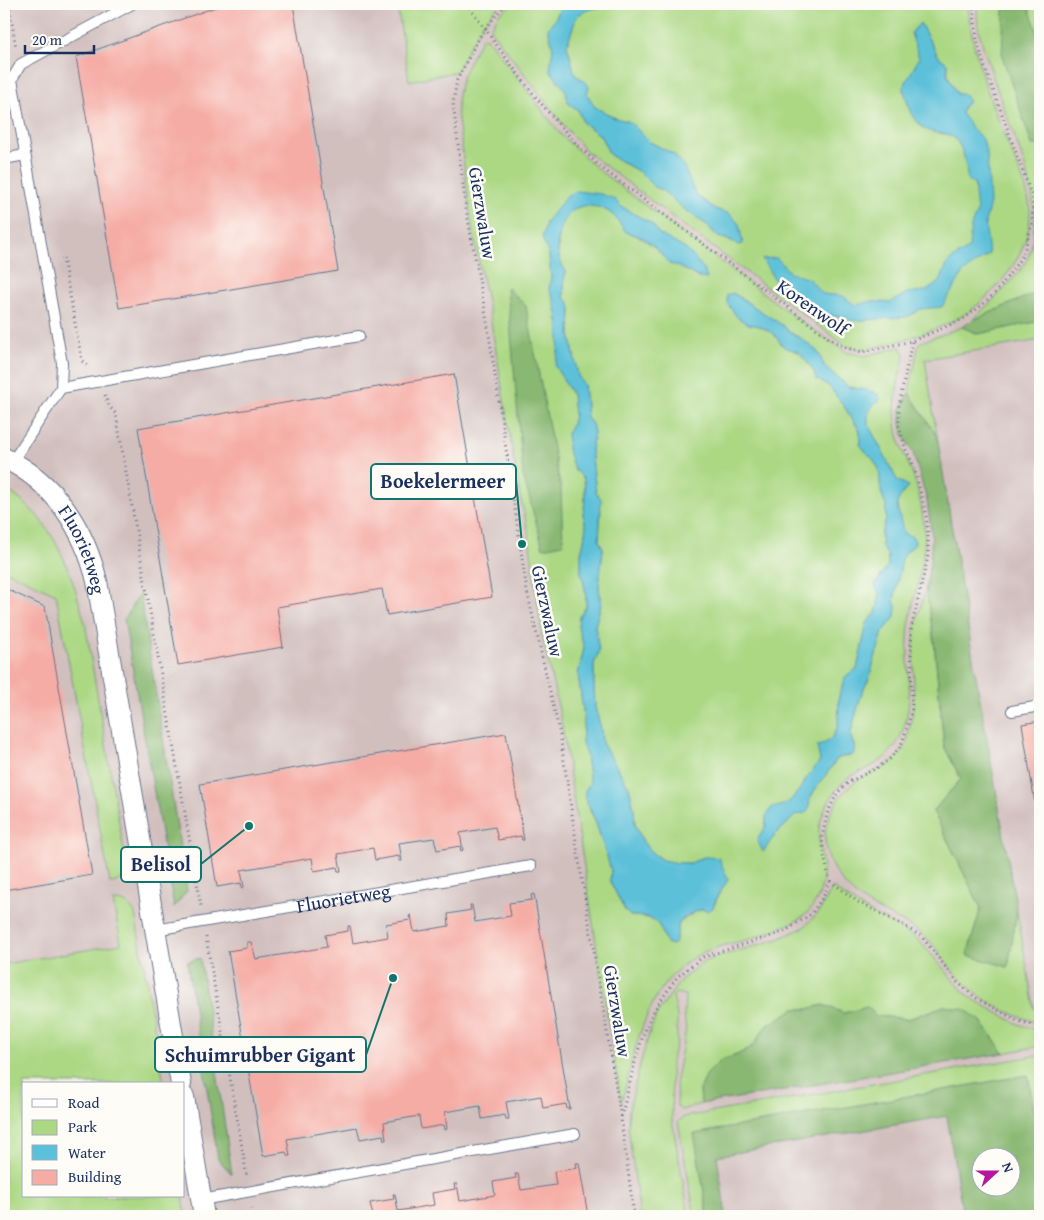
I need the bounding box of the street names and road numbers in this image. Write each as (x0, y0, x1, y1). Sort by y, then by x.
street label: Gierzwaluw (462, 165, 504, 262)
street label: Korenwolf (771, 272, 856, 343)
street label: Fluorietweg (52, 499, 113, 597)
street label: Gierzwaluw (525, 563, 571, 660)
street label: Fluorietweg (294, 876, 393, 920)
street label: Gierzwaluw (597, 963, 639, 1060)

